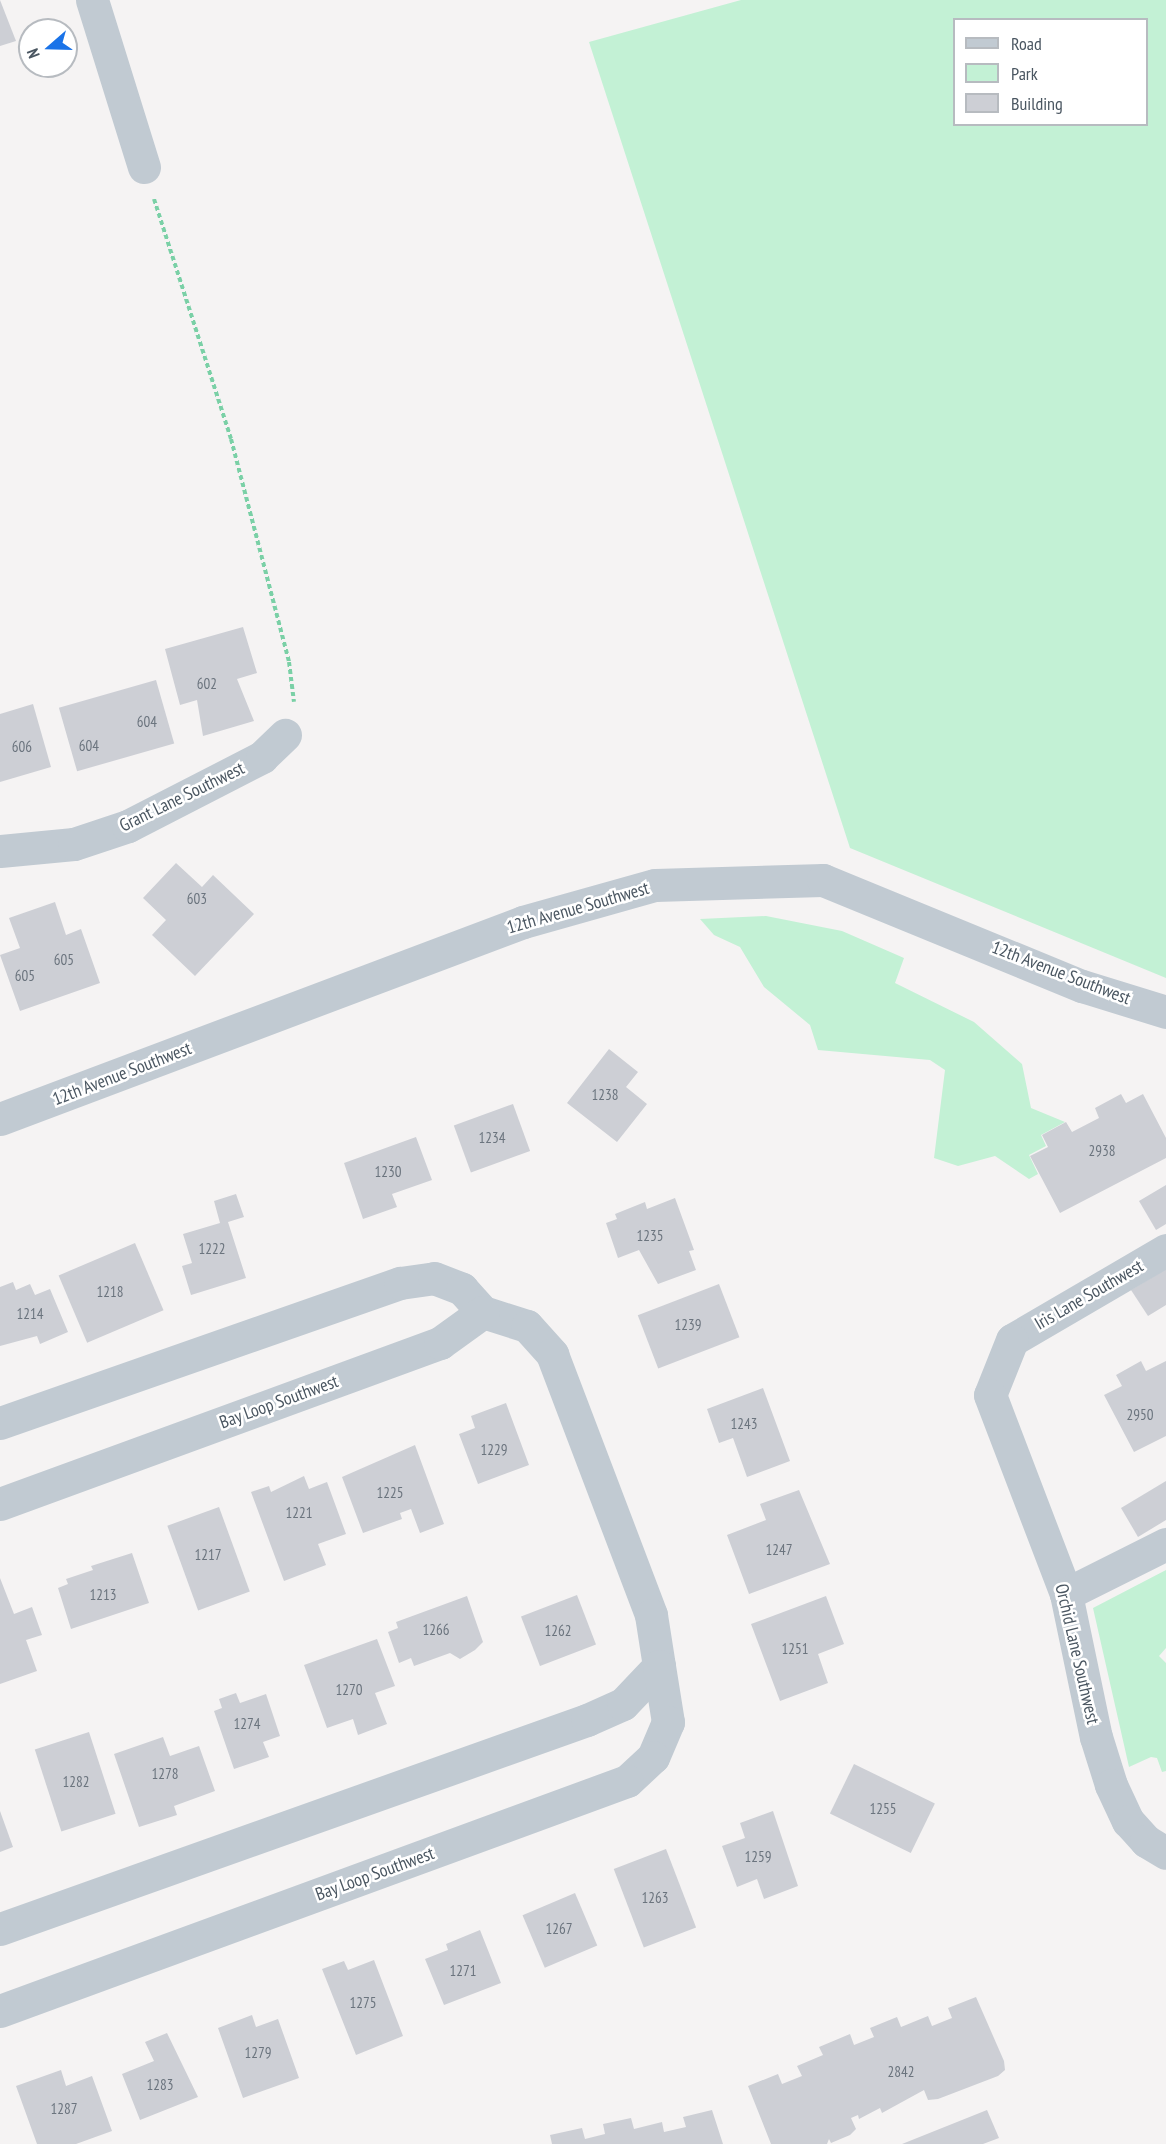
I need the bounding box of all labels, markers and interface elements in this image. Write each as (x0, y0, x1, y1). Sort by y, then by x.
north arrow (18, 18, 78, 78)
legend (953, 18, 1148, 126)
text: Road (1011, 32, 1042, 55)
text: N (22, 46, 44, 61)
text: Park (1011, 62, 1038, 85)
text: Building (1011, 92, 1063, 115)
house number: 602 (197, 675, 217, 693)
house number: 604 (137, 713, 157, 731)
house number: 604 (79, 737, 99, 755)
house number: 606 (12, 738, 32, 756)
street label: Grant Lane Southwest (116, 757, 248, 837)
street label: 12th Avenue Southwest (504, 877, 652, 939)
house number: 603 (187, 890, 207, 908)
street label: 12th Avenue Southwest (988, 937, 1134, 1009)
house number: 605 (54, 951, 74, 969)
house number: 605 (15, 967, 35, 985)
street label: 12th Avenue Southwest (49, 1038, 195, 1110)
house number: 1238 (592, 1086, 618, 1104)
house number: 1234 (479, 1129, 505, 1147)
house number: 2938 (1089, 1142, 1115, 1160)
house number: 1230 (375, 1163, 401, 1181)
house number: 1235 (637, 1227, 663, 1245)
house number: 1222 (199, 1240, 225, 1258)
street label: Iris Lane Southwest (1031, 1255, 1147, 1335)
house number: 1218 (97, 1283, 123, 1301)
house number: 1214 (17, 1305, 43, 1323)
house number: 1239 (675, 1316, 701, 1334)
street label: Bay Loop Southwest (216, 1370, 342, 1434)
house number: 2950 (1127, 1406, 1153, 1424)
house number: 1243 (731, 1415, 757, 1433)
house number: 1229 (481, 1441, 507, 1459)
house number: 1225 (377, 1484, 403, 1502)
house number: 1221 (286, 1504, 312, 1522)
house number: 1247 (766, 1541, 792, 1559)
house number: 1217 (195, 1546, 221, 1564)
street label: Orchid Lane Southwest (1050, 1582, 1104, 1726)
house number: 1213 (90, 1586, 116, 1604)
house number: 1266 (423, 1621, 449, 1639)
house number: 1262 (545, 1622, 571, 1640)
house number: 1251 (782, 1640, 808, 1658)
house number: 1270 (336, 1681, 362, 1699)
house number: 1274 (234, 1715, 260, 1733)
house number: 1278 (152, 1765, 178, 1783)
house number: 1282 (63, 1773, 89, 1791)
house number: 1255 (870, 1800, 896, 1818)
street label: Bay Loop Southwest (312, 1842, 438, 1906)
house number: 1259 (745, 1848, 771, 1866)
house number: 1263 (642, 1889, 668, 1907)
house number: 1267 (546, 1920, 572, 1938)
house number: 1271 (450, 1962, 476, 1980)
house number: 1275 (350, 1994, 376, 2012)
house number: 1279 (245, 2044, 271, 2062)
house number: 2842 (888, 2063, 914, 2081)
house number: 1283 (147, 2076, 173, 2094)
house number: 1287 (51, 2100, 77, 2118)

